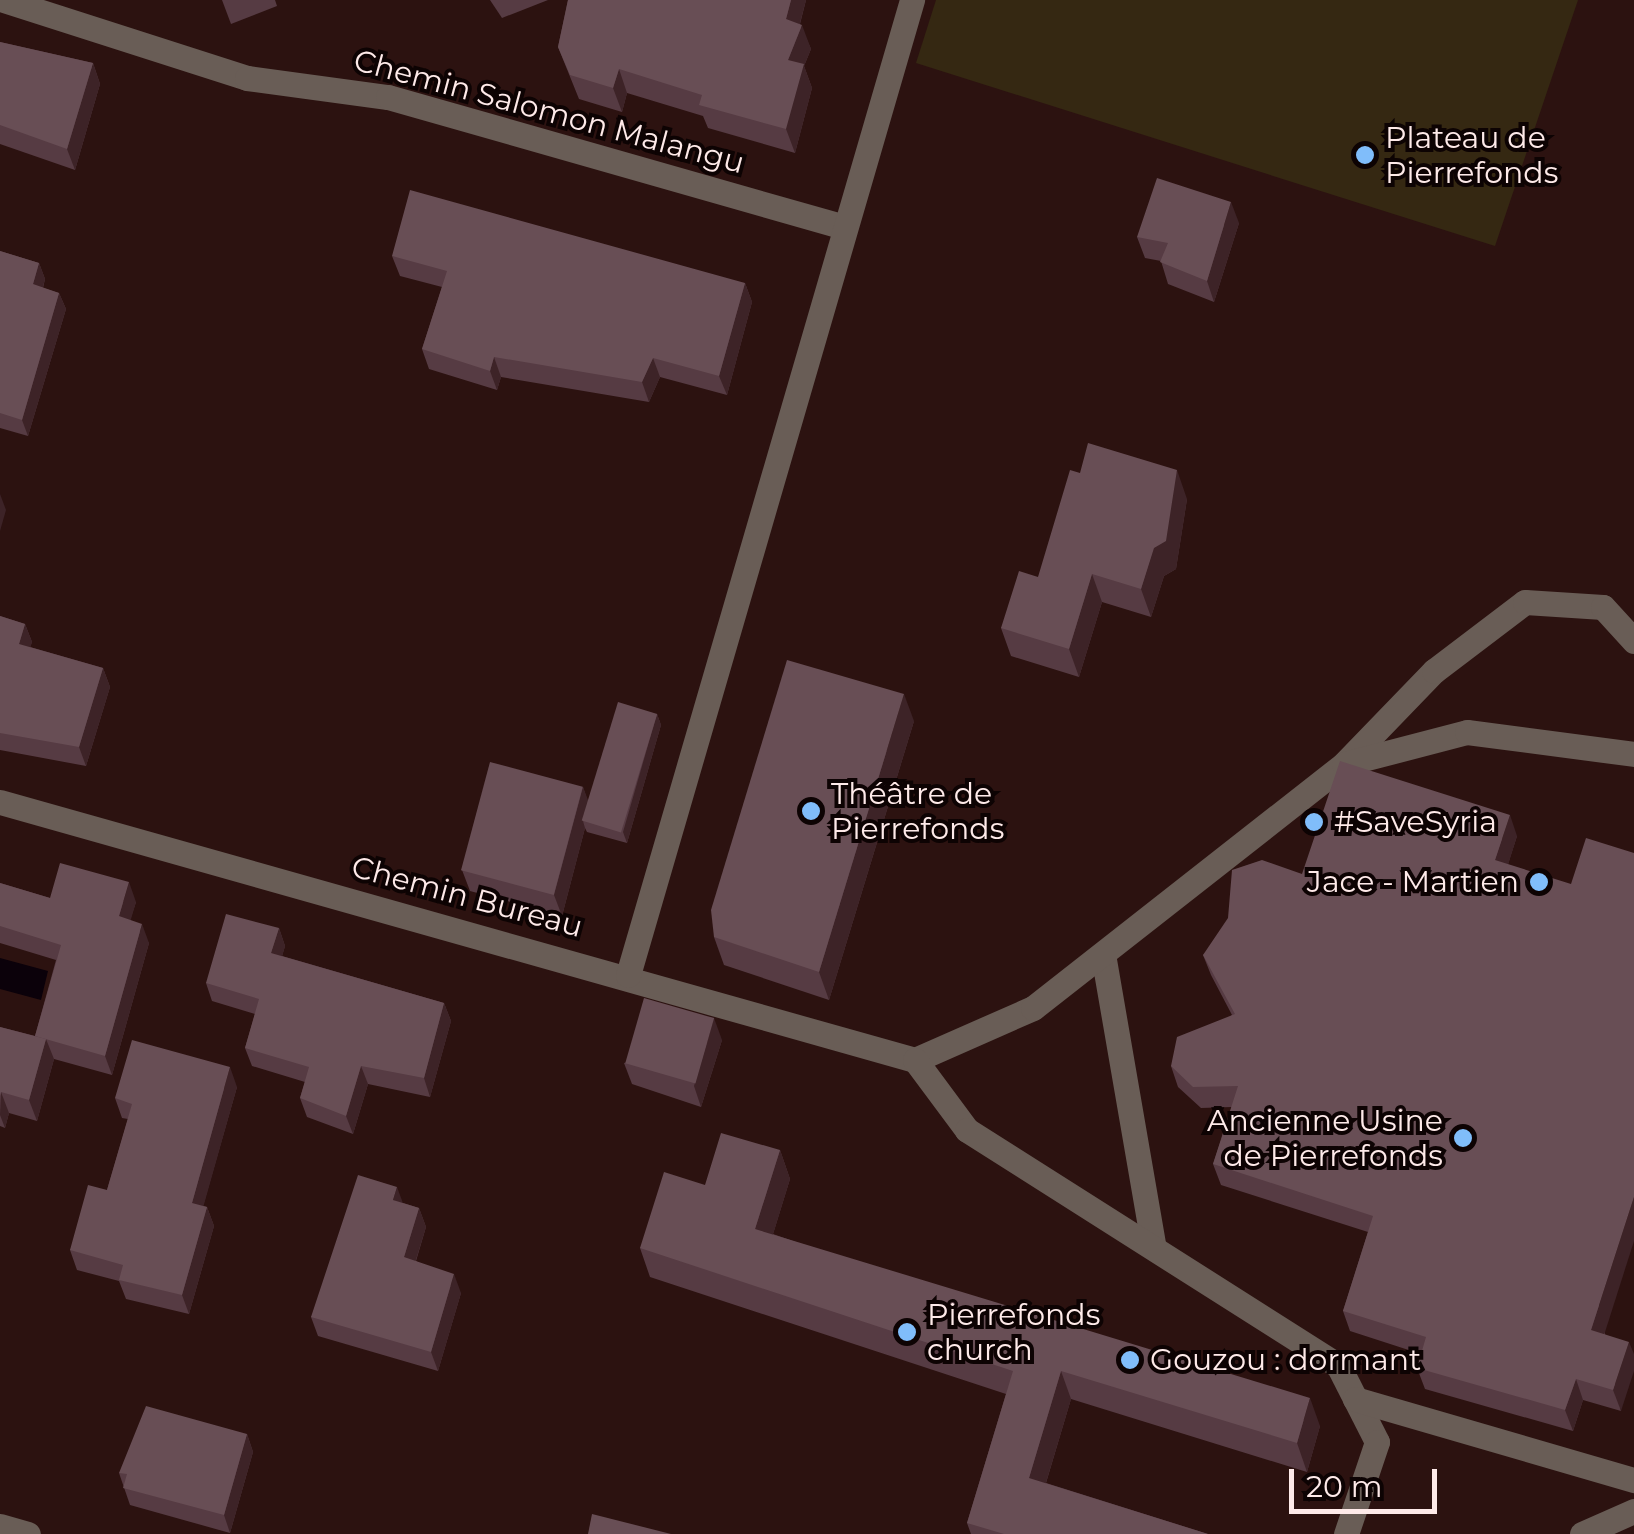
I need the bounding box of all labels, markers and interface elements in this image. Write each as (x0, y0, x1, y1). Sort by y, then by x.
street label: Chemin Salomon Malangu (350, 43, 748, 181)
place label: Plateau de Pierrefonds (1385, 120, 1558, 190)
marker: Plateau de Pierrefonds (1354, 144, 1376, 166)
place label: Théâtre de Pierrefonds (831, 776, 1004, 846)
marker: Théâtre de Pierrefonds (800, 800, 822, 822)
place label: #SaveSyria (1334, 804, 1497, 840)
marker: #SaveSyria (1303, 811, 1325, 833)
street label: Chemin Bureau (348, 849, 586, 945)
place label: Jace - Martien (1307, 864, 1519, 900)
marker: Jace - Martien (1528, 871, 1550, 893)
place label: Ancienne Usine de Pierrefonds (1207, 1103, 1443, 1174)
marker: Ancienne Usine de Pierrefonds (1452, 1127, 1474, 1149)
place label: Pierrefonds church (927, 1297, 1100, 1368)
marker: Pierrefonds church (896, 1321, 918, 1343)
place label: Gouzou : dormant (1150, 1342, 1421, 1378)
marker: Gouzou : dormant (1119, 1349, 1141, 1371)
scale bar (1294, 1449, 1442, 1511)
text: 20 m (1306, 1468, 1383, 1505)

